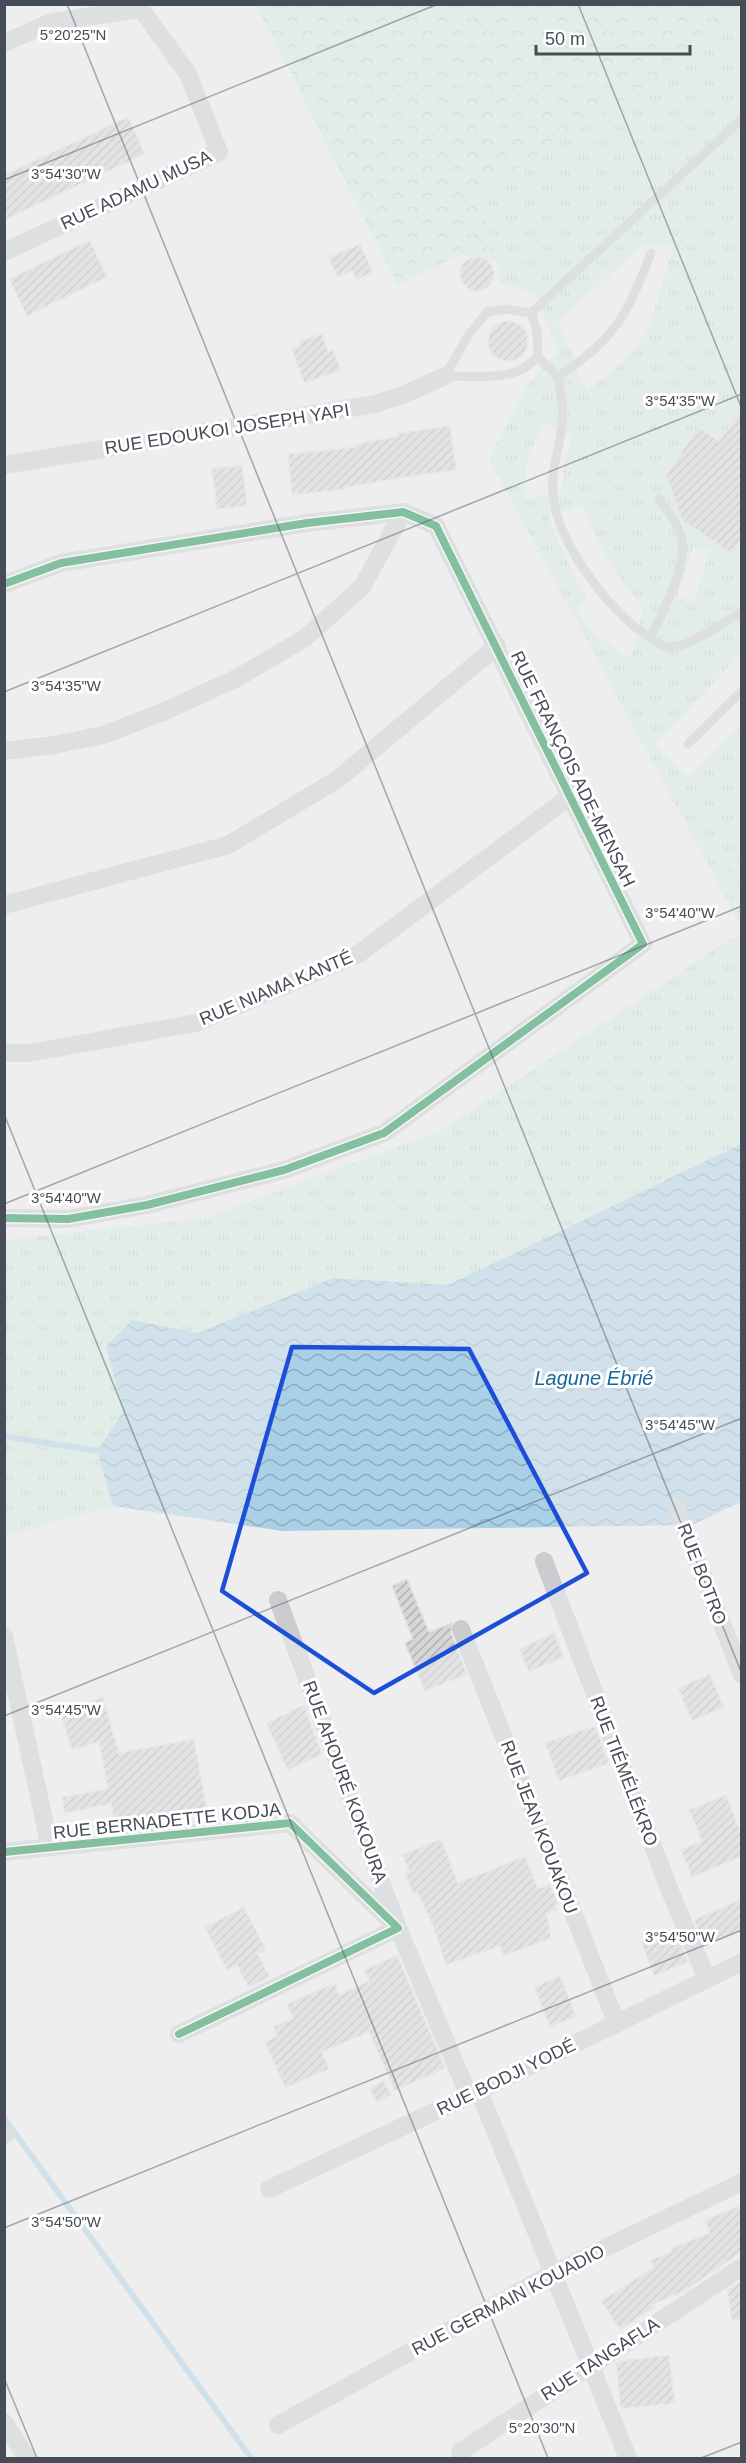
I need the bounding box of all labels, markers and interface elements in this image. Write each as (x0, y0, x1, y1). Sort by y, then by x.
scale bar (536, 18, 690, 56)
text: 5°20'25"N (40, 26, 106, 43)
text: 50 m (545, 29, 585, 49)
street label: RUE ADAMU MUSA (57, 146, 215, 234)
text: 3°54'30"W (31, 165, 102, 182)
text: 3°54'35"W (645, 392, 716, 409)
street label: RUE EDOUKOI JOSEPH YAPI (103, 400, 351, 458)
street label: RUE FRANÇOIS ADE-MENSAH (507, 648, 639, 890)
text: 3°54'35"W (31, 677, 102, 694)
text: 3°54'40"W (645, 904, 716, 921)
street label: RUE NIAMA KANTÉ (197, 947, 355, 1029)
text: 3°54'40"W (31, 1189, 102, 1206)
water label: Lagune Ébrié (535, 1367, 653, 1389)
text: 3°54'45"W (645, 1416, 716, 1433)
street label: RUE BOTRO (673, 1520, 731, 1628)
street label: RUE AHOURÉ KOKOURA (299, 1678, 391, 1886)
street label: RUE TIÉMÉLÉKRO (586, 1693, 662, 1849)
text: 3°54'45"W (31, 1701, 102, 1718)
street label: RUE JEAN KOUAKOU (497, 1738, 581, 1916)
street label: RUE BERNADETTE KODJA (52, 1799, 282, 1843)
text: 3°54'50"W (645, 1928, 716, 1945)
street label: RUE BODJI YODÉ (433, 2035, 579, 2119)
text: 3°54'50"W (31, 2213, 102, 2230)
street label: RUE GERMAIN KOUADIO (408, 2241, 608, 2359)
street label: RUE TANGAFLA (537, 2313, 663, 2405)
text: 5°20'30"N (509, 2419, 575, 2436)

